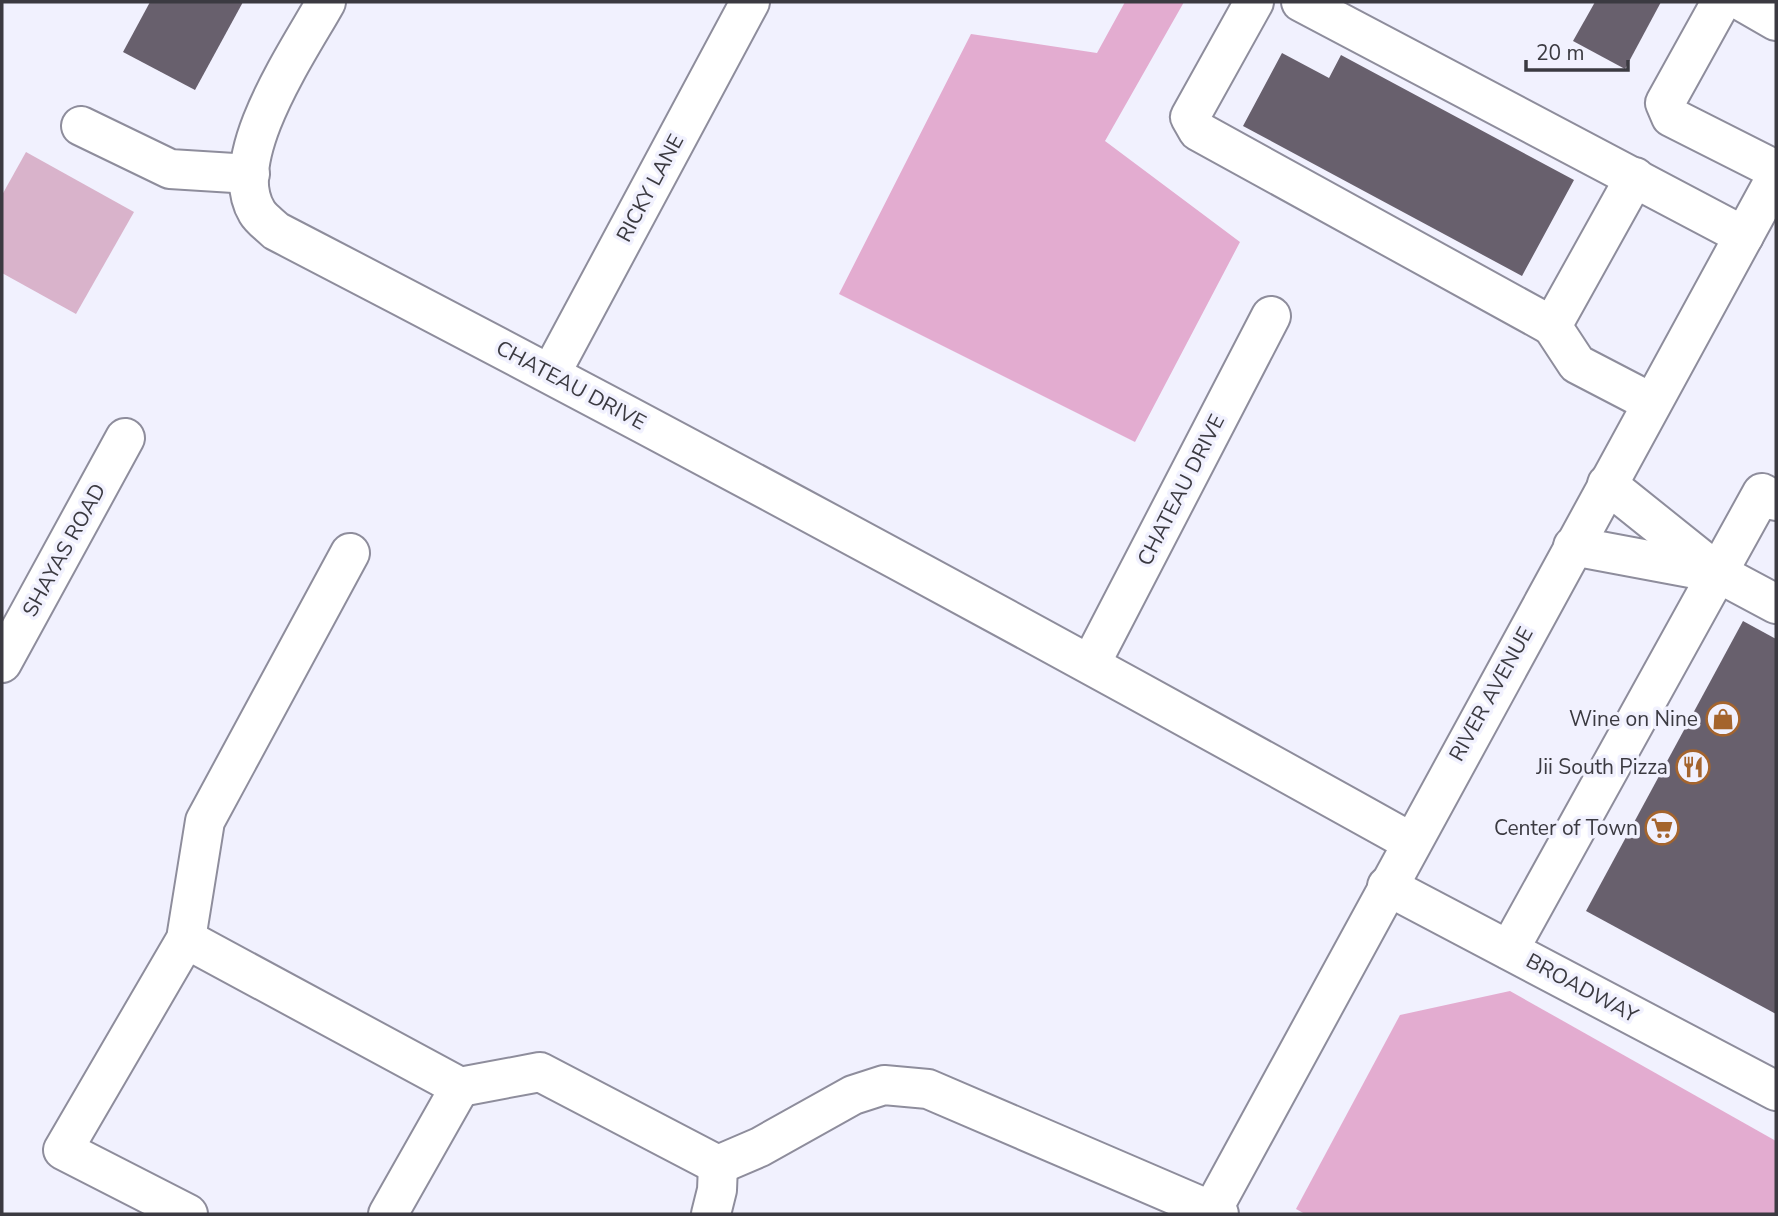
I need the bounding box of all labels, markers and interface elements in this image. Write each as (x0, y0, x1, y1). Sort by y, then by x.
scale bar (1526, 28, 1628, 72)
text: 20 m (1536, 39, 1585, 67)
street label: RICKY LANE (610, 129, 690, 247)
street label: CHATEAU DRIVE (491, 334, 651, 436)
street label: CHATEAU DRIVE (1131, 410, 1231, 570)
street label: SHAYAS ROAD (16, 478, 112, 622)
street label: RIVER AVENUE (1443, 622, 1539, 766)
shop icon: Wine on Nine (1704, 700, 1742, 738)
place label: Wine on Nine (1569, 705, 1698, 733)
restaurant icon: Jii South Pizza (1674, 748, 1712, 786)
place label: Jii South Pizza (1535, 753, 1668, 781)
supermarket icon: Center of Town (1643, 809, 1681, 847)
place label: Center of Town (1494, 814, 1638, 842)
street label: BROADWAY (1521, 947, 1643, 1029)

